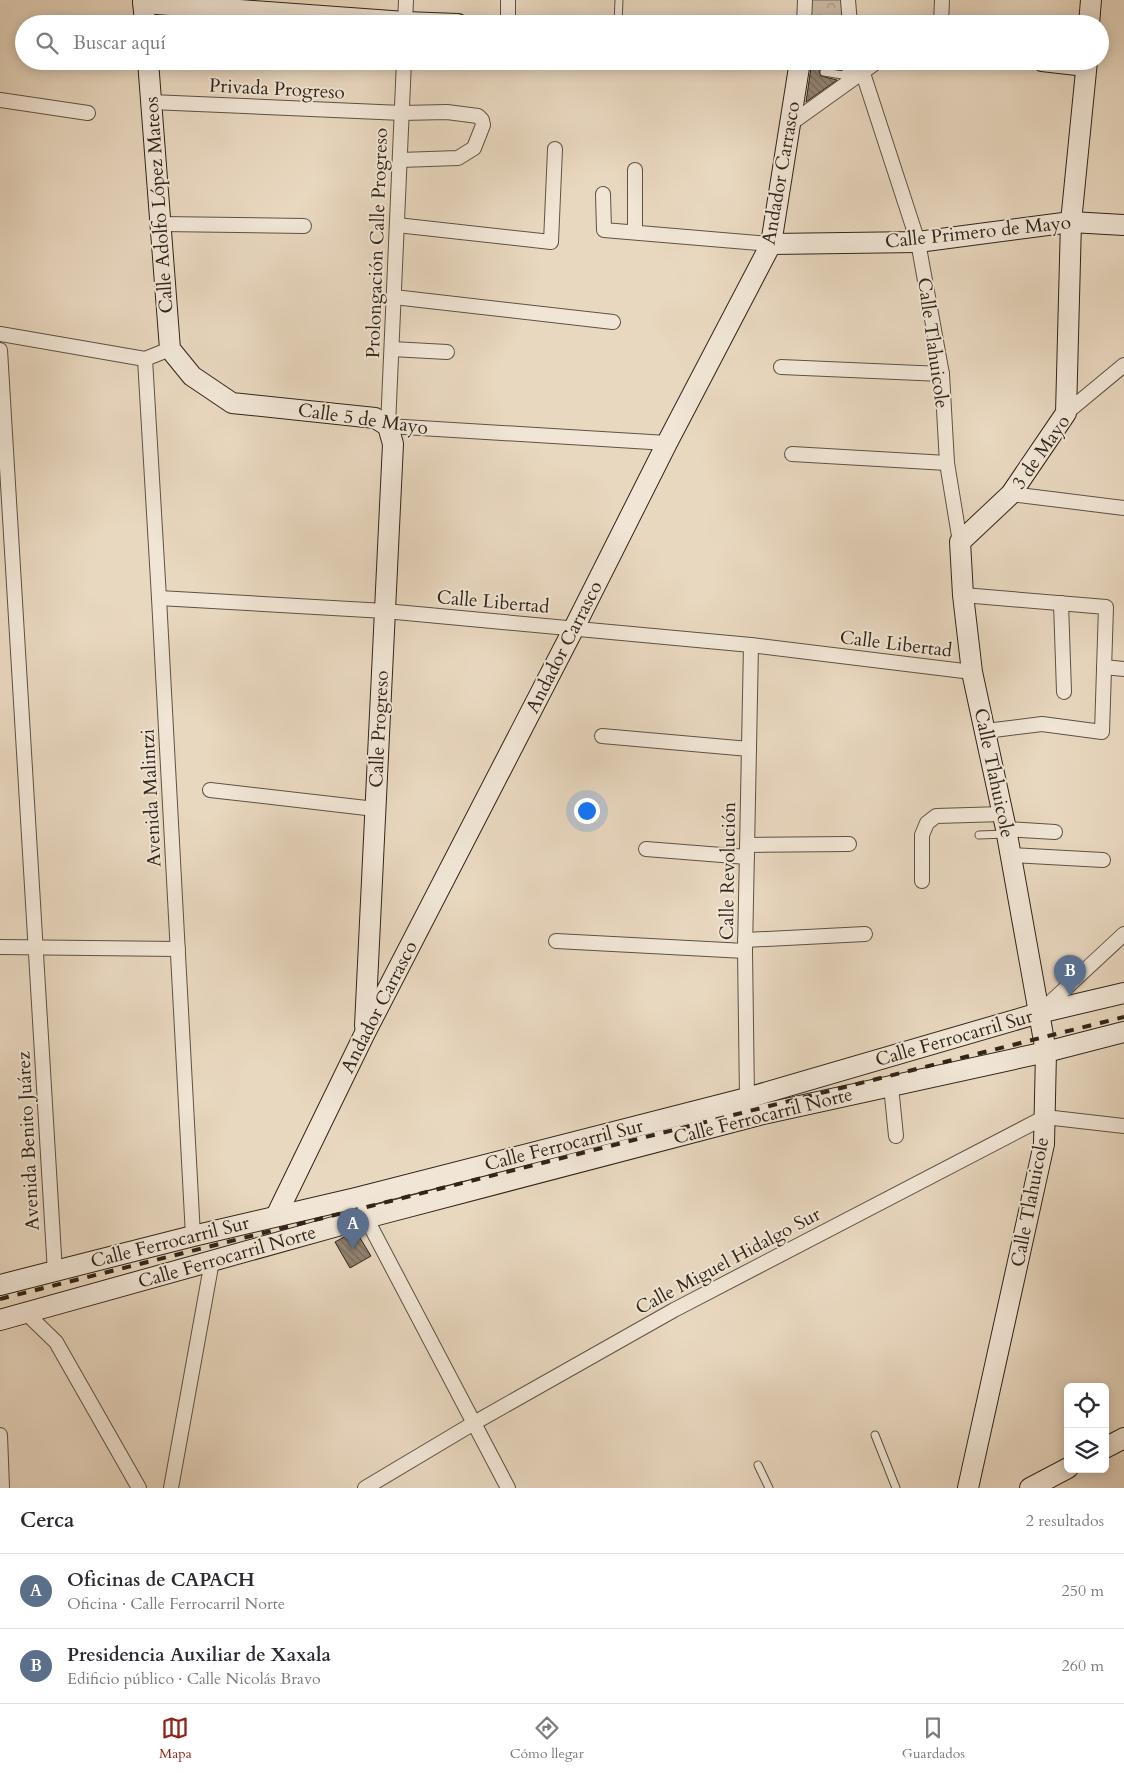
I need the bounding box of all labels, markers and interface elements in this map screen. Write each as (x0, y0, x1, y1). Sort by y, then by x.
search box (15, 15, 1109, 70)
icon: search (33, 29, 61, 57)
text: Buscar aquí (73, 30, 166, 56)
street label: Privada Progreso (208, 72, 346, 106)
street label: Calle Adolfo López Mateos (138, 96, 180, 314)
street label: Andador Carrasco (756, 99, 806, 247)
street label: Prolongación Calle Progreso (360, 127, 394, 359)
street label: Calle Primero de Mayo (884, 209, 1072, 255)
street label: Calle Tlahuicole (911, 276, 955, 410)
street label: Calle 5 de Mayo (296, 397, 430, 441)
street label: 3 de Mayo (1006, 410, 1076, 494)
street label: Andador Carrasco (519, 576, 609, 718)
street label: Calle Libertad (436, 584, 550, 620)
street label: Calle Libertad (838, 624, 954, 664)
street label: Calle Progreso (363, 670, 395, 788)
street label: Calle Tlahuicole (968, 706, 1020, 840)
street label: Avenida Malintzi (134, 728, 168, 868)
your location (574, 798, 600, 824)
street label: Calle Revolución (714, 802, 742, 940)
street label: Andador Carrasco (334, 936, 424, 1078)
pin: B (1054, 955, 1086, 996)
street label: Calle Ferrocarril Sur (872, 1003, 1036, 1073)
street label: Avenida Benito Juárez (10, 1050, 46, 1231)
street label: Calle Ferrocarril Norte (671, 1081, 855, 1151)
street label: Calle Ferrocarril Sur (482, 1113, 646, 1177)
street label: Calle Tlahuicole (1005, 1135, 1055, 1269)
street label: Calle Miguel Hidalgo Sur (631, 1201, 825, 1321)
pin: A (337, 1208, 369, 1249)
street label: Calle Ferrocarril Sur (88, 1210, 252, 1274)
street label: Calle Ferrocarril Norte (135, 1219, 319, 1295)
map controls (1064, 1383, 1109, 1473)
button: locate (1064, 1383, 1109, 1428)
button: layers (1064, 1428, 1109, 1473)
text: Cerca (20, 1506, 74, 1535)
text: 2 resultados (1026, 1510, 1104, 1532)
text: Oficinas de CAPACH (67, 1567, 255, 1593)
text: A (30, 1580, 42, 1602)
text: 250 m (1062, 1580, 1104, 1602)
text: Oficina · Calle Ferrocarril Norte (67, 1593, 285, 1615)
text: Presidencia Auxiliar de Xaxala (67, 1642, 331, 1668)
text: B (30, 1655, 42, 1677)
text: 260 m (1062, 1655, 1104, 1677)
text: Edificio público · Calle Nicolás Bravo (67, 1668, 321, 1690)
tab: Mapa (159, 1714, 192, 1763)
tab: Cómo llegar (510, 1714, 584, 1763)
tab: Guardados (902, 1714, 965, 1763)

